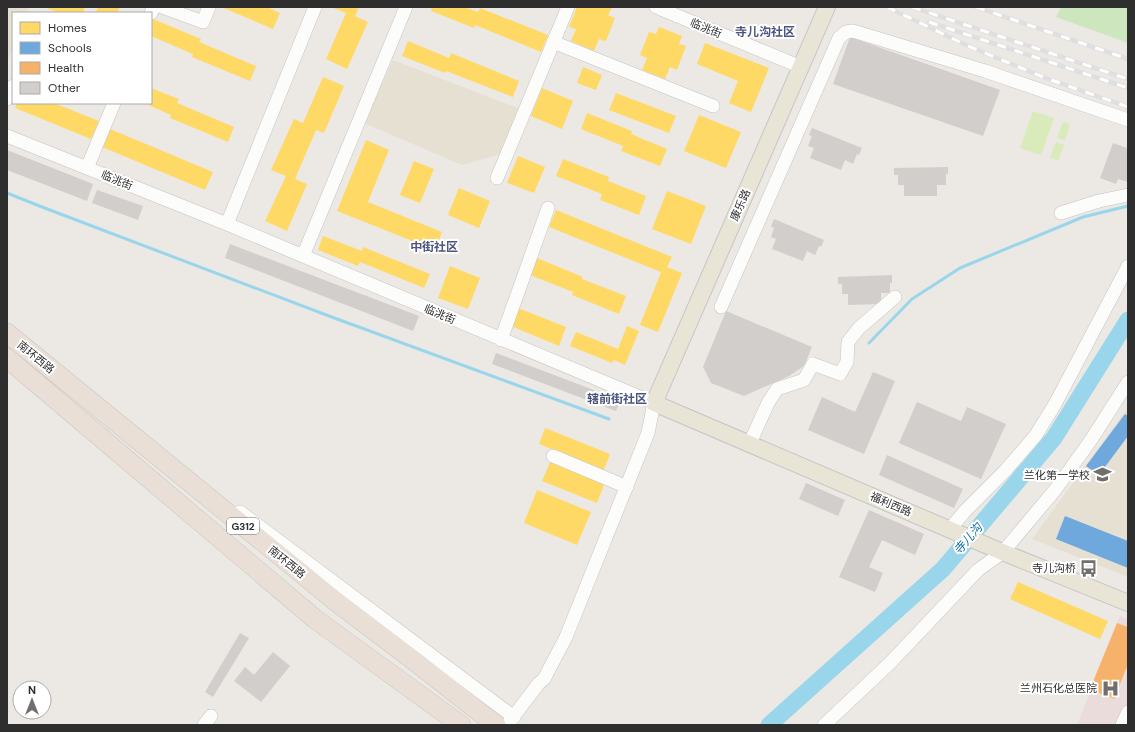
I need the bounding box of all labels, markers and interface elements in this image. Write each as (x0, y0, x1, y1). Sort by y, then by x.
legend (12, 12, 152, 104)
street label: 临洮街 (688, 15, 724, 41)
text: Homes (48, 20, 87, 36)
district label: 寺儿沟社区 (735, 24, 795, 40)
text: Schools (48, 40, 92, 56)
text: Health (48, 60, 84, 76)
text: Other (48, 80, 81, 96)
street label: 临洮街 (99, 167, 135, 193)
street label: 康乐路 (727, 187, 753, 223)
district label: 中街社区 (410, 239, 458, 255)
street label: 临洮街 (422, 301, 458, 327)
street label: 南环西路 (14, 338, 58, 376)
district label: 辖前街社区 (587, 391, 647, 407)
school or university icon: 兰化第一学校 (1093, 465, 1113, 485)
place label: 兰化第一学校 (1024, 468, 1090, 482)
street label: 福利西路 (868, 489, 914, 519)
road number: G312 (227, 518, 259, 534)
water label: 寺儿沟 (950, 519, 987, 558)
street label: 南环西路 (265, 543, 309, 581)
bus stop icon: 寺儿沟桥 (1079, 558, 1099, 578)
place label: 寺儿沟桥 (1032, 561, 1076, 575)
hospital icon: 兰州石化总医院 (1100, 678, 1120, 698)
north arrow (12, 680, 52, 720)
place label: 兰州石化总医院 (1020, 681, 1097, 695)
text: N (28, 683, 36, 697)

